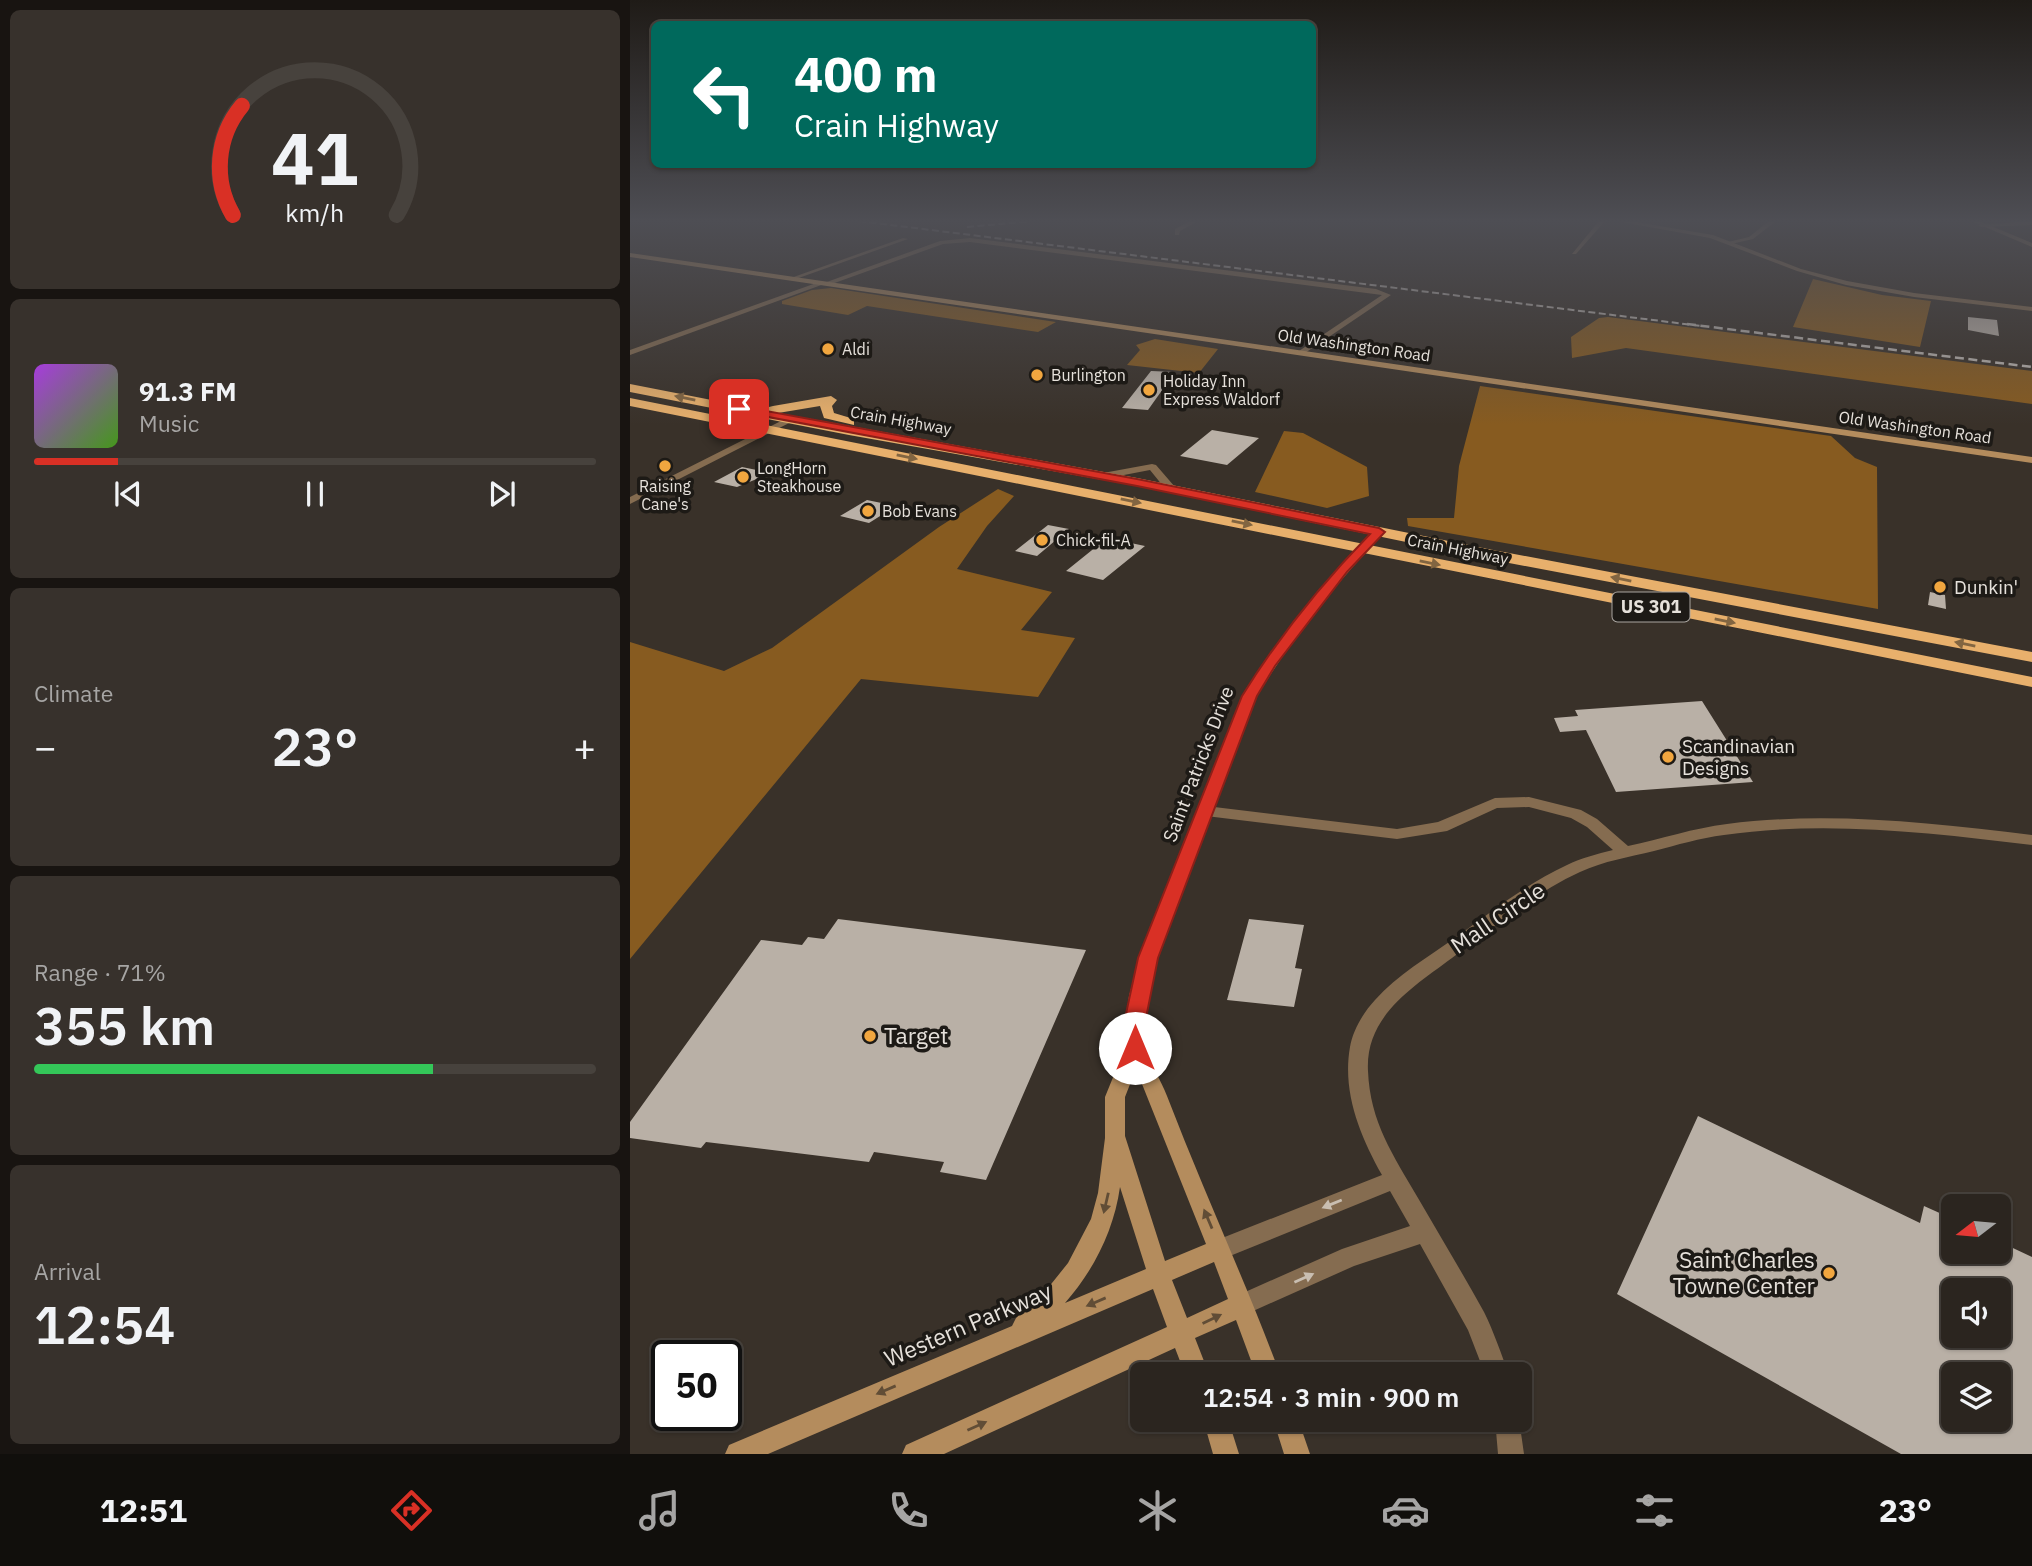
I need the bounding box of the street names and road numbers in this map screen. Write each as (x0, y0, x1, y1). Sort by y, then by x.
street label: Old Washington Road (1276, 324, 1432, 366)
street label: Crain Highway (849, 401, 953, 439)
street label: Old Washington Road (1837, 406, 1993, 448)
street label: Crain Highway (1406, 529, 1510, 569)
road number: US 301 (1612, 592, 1690, 622)
street label: Saint Patricks Drive (1157, 683, 1239, 845)
street label: Mall Circle (1444, 875, 1550, 960)
street label: Western Parkway (879, 1275, 1056, 1373)

